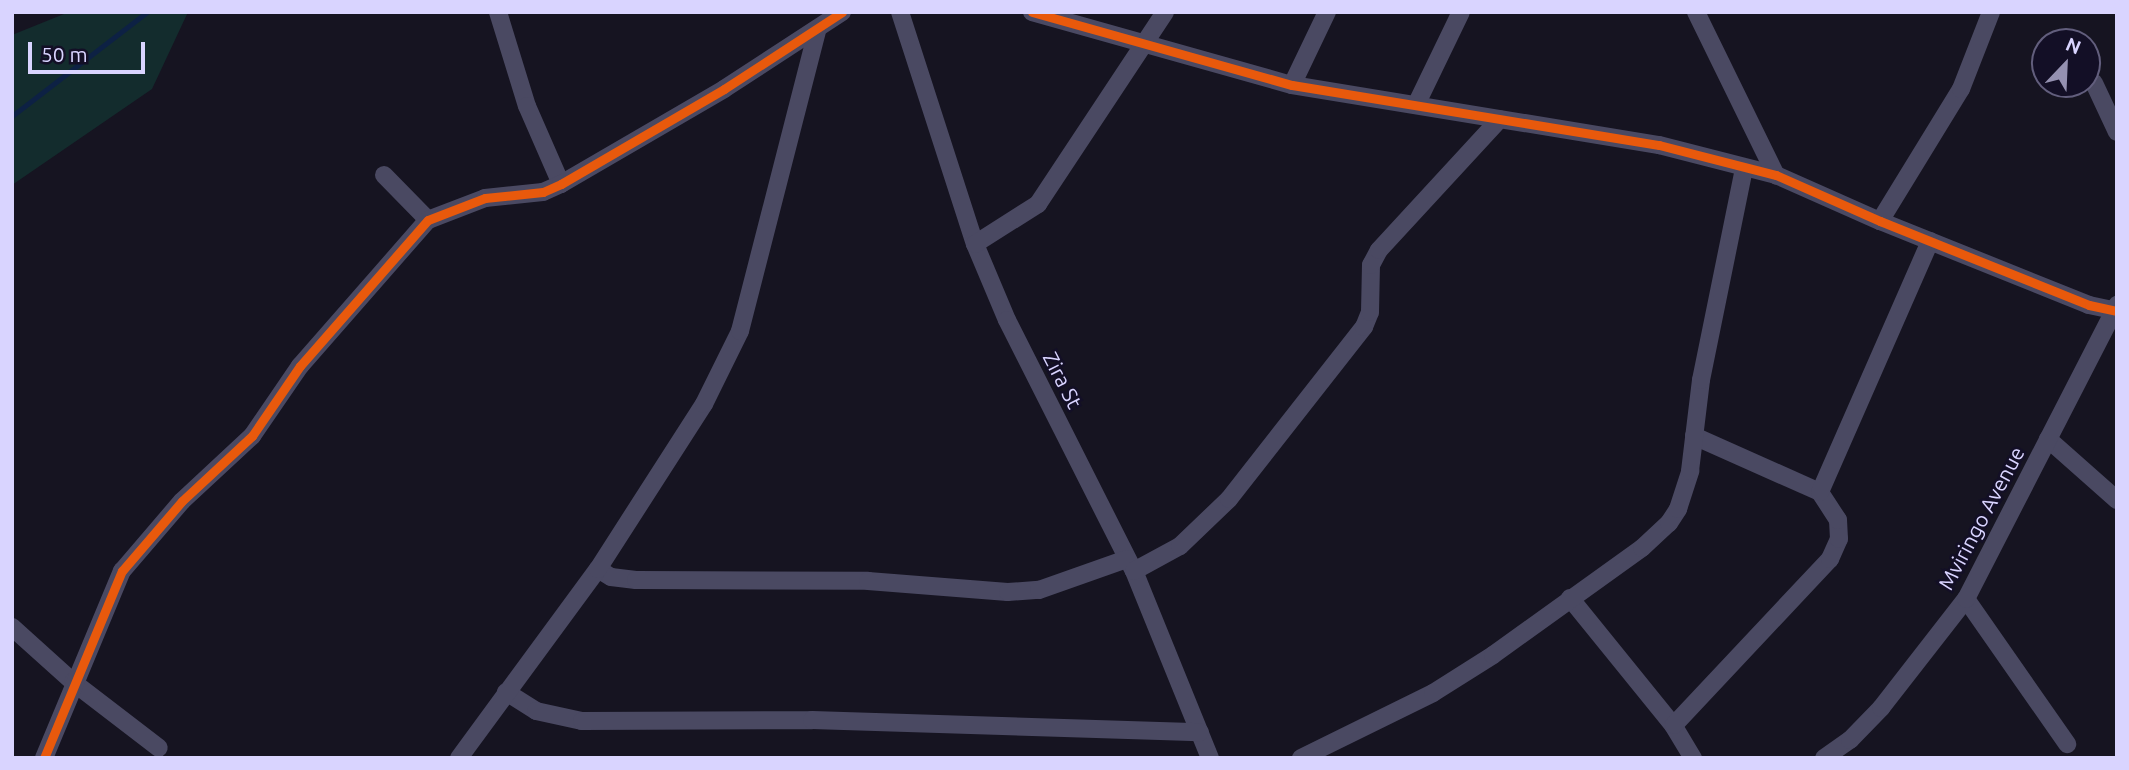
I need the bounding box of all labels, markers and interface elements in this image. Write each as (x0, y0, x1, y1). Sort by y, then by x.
scale bar (32, 28, 149, 72)
north arrow (2031, 28, 2101, 98)
text: N (2063, 33, 2084, 58)
text: 50 m (41, 42, 88, 66)
street label: Zira St (1038, 348, 1088, 412)
street label: Mviringo Avenue (1933, 442, 2029, 594)

